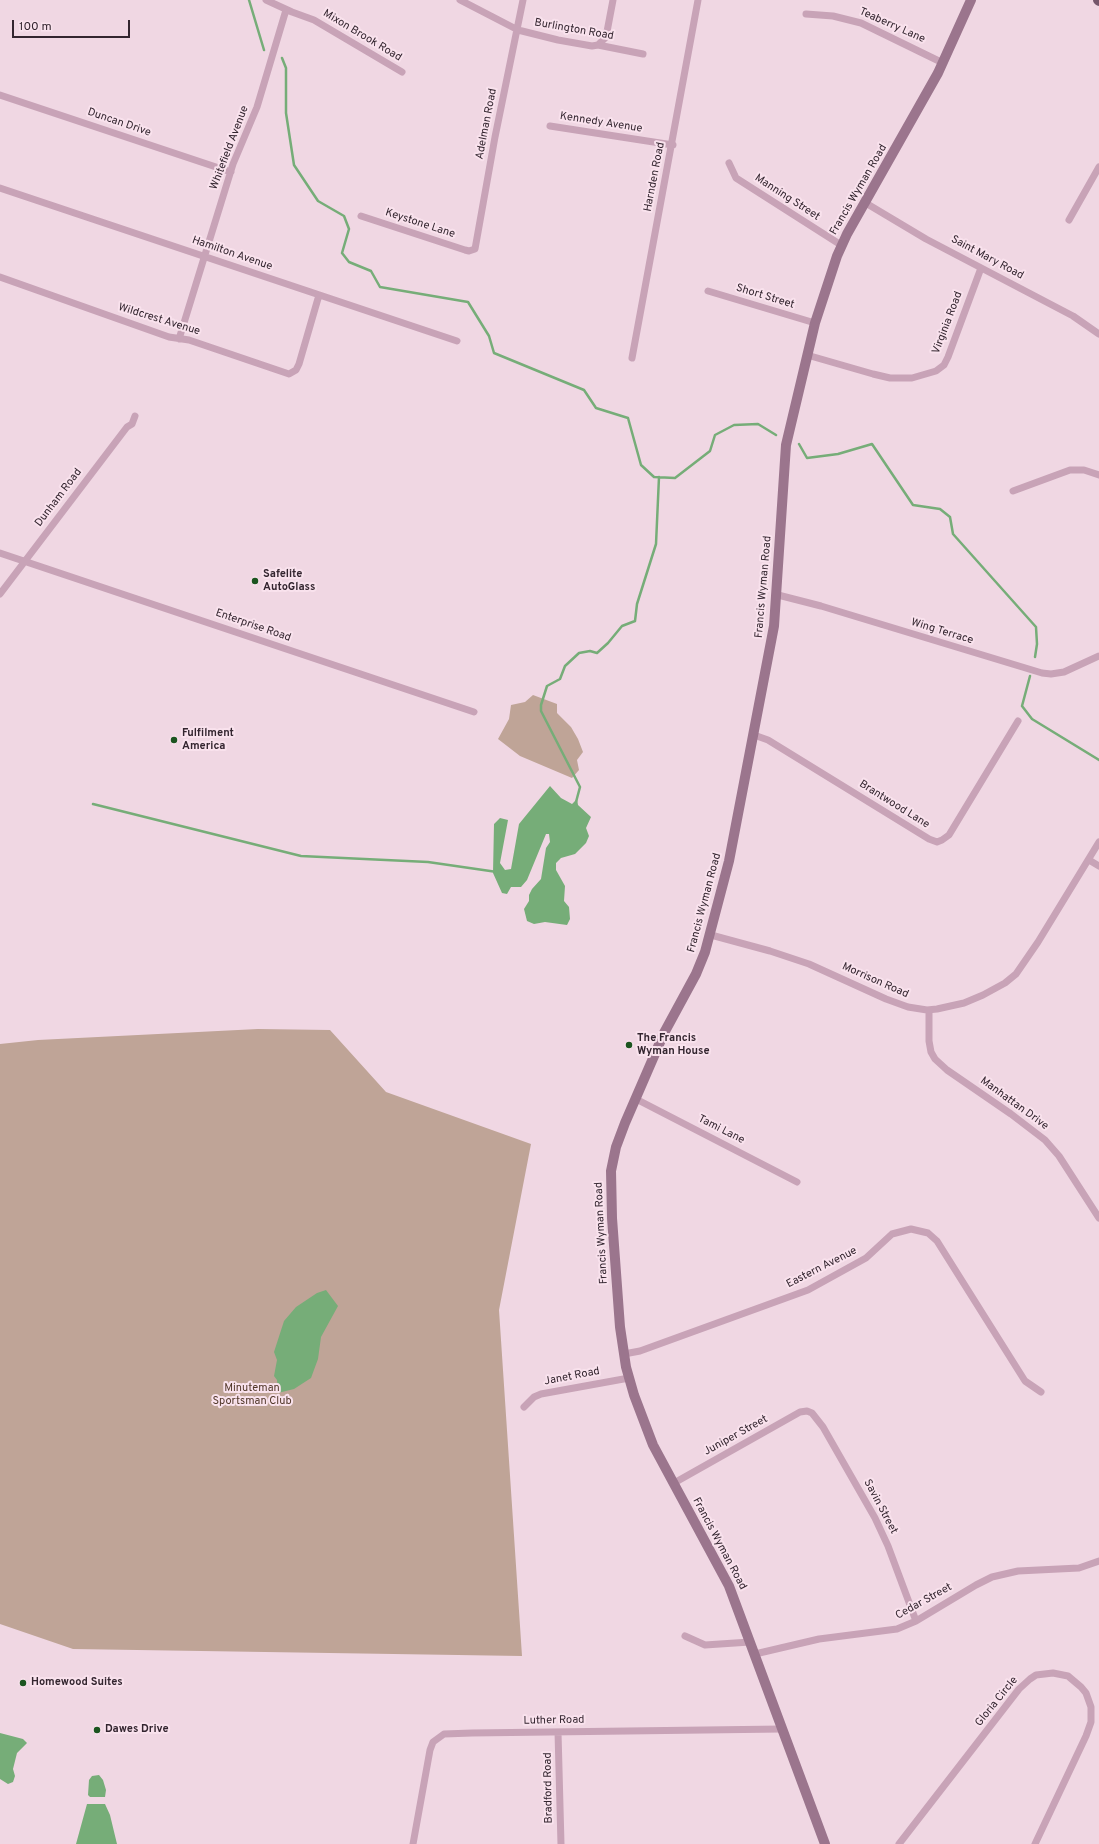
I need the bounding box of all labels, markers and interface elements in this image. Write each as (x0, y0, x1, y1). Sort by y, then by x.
street label: Teaberry Lane (857, 6, 927, 46)
street label: Mixon Brook Road (320, 7, 404, 65)
scale bar (14, 12, 132, 38)
street label: Burlington Road (533, 17, 615, 43)
text: 100 m (19, 19, 52, 35)
street label: Adelman Road (474, 87, 500, 161)
street label: Whitefield Avenue (208, 104, 252, 192)
street label: Duncan Drive (86, 106, 152, 140)
street label: Kennedy Avenue (559, 110, 643, 136)
street label: Harnden Road (642, 141, 668, 213)
street label: Francis Wyman Road (828, 142, 890, 238)
street label: Manning Street (752, 172, 822, 224)
street label: Keystone Lane (383, 206, 457, 242)
street label: Saint Mary Road (948, 233, 1026, 283)
street label: Hamilton Avenue (190, 234, 274, 274)
street label: Short Street (734, 282, 796, 312)
street label: Virginia Road (930, 290, 966, 356)
street label: Wildcrest Avenue (116, 301, 202, 339)
street label: Dunham Road (33, 466, 85, 530)
street label: Francis Wyman Road (753, 535, 775, 639)
place label: Safelite AutoGlass (263, 568, 315, 594)
marker: Safelite AutoGlass (250, 576, 260, 586)
street label: Enterprise Road (213, 607, 293, 645)
street label: Wing Terrace (909, 616, 975, 648)
place label: Fulfilment America (182, 727, 234, 753)
marker: Fulfilment America (169, 735, 179, 745)
street label: Brantwood Lane (856, 778, 932, 832)
street label: Francis Wyman Road (685, 852, 725, 954)
street label: Morrison Road (840, 960, 910, 1002)
place label: The Francis Wyman House (637, 1032, 710, 1058)
marker: The Francis Wyman House (624, 1040, 634, 1050)
street label: Manhattan Drive (977, 1075, 1051, 1133)
street label: Tami Lane (695, 1113, 747, 1147)
street label: Francis Wyman Road (593, 1182, 611, 1284)
street label: Eastern Avenue (785, 1245, 859, 1291)
street label: Janet Road (543, 1365, 601, 1389)
park label: Minuteman Sportsman Club (212, 1382, 292, 1408)
street label: Juniper Street (702, 1413, 770, 1459)
street label: Savin Street (860, 1477, 900, 1537)
street label: Francis Wyman Road (689, 1496, 749, 1592)
street label: Cedar Street (893, 1581, 955, 1623)
street label: Gloria Circle (973, 1674, 1021, 1730)
place label: Homewood Suites (31, 1676, 123, 1690)
marker: Homewood Suites (18, 1678, 28, 1688)
street label: Luther Road (523, 1714, 585, 1728)
place label: Dawes Drive (105, 1723, 169, 1737)
marker: Dawes Drive (92, 1725, 102, 1735)
street label: Bradford Road (542, 1752, 556, 1824)

